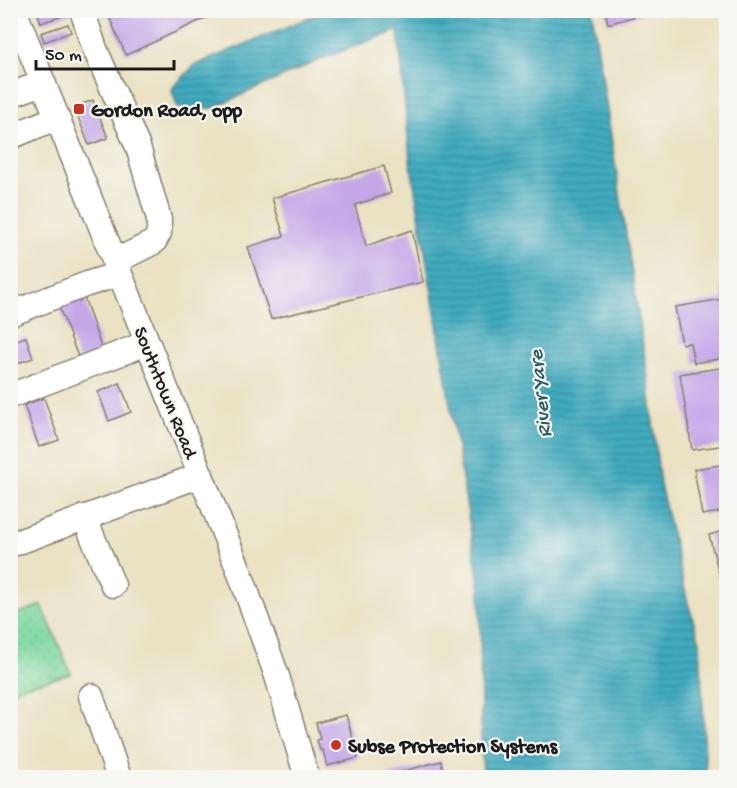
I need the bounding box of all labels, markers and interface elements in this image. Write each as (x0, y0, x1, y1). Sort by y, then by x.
scale bar (36, 33, 174, 71)
text: 50 m (45, 46, 82, 67)
place label: Gordon Road, opp (91, 101, 242, 124)
marker: Gordon Road, opp (72, 102, 86, 116)
street label: Southtown Road (127, 324, 201, 465)
water label: River Yare (525, 348, 559, 439)
place label: Subse Protection Systems (348, 737, 559, 760)
marker: Subse Protection Systems (329, 738, 343, 752)

